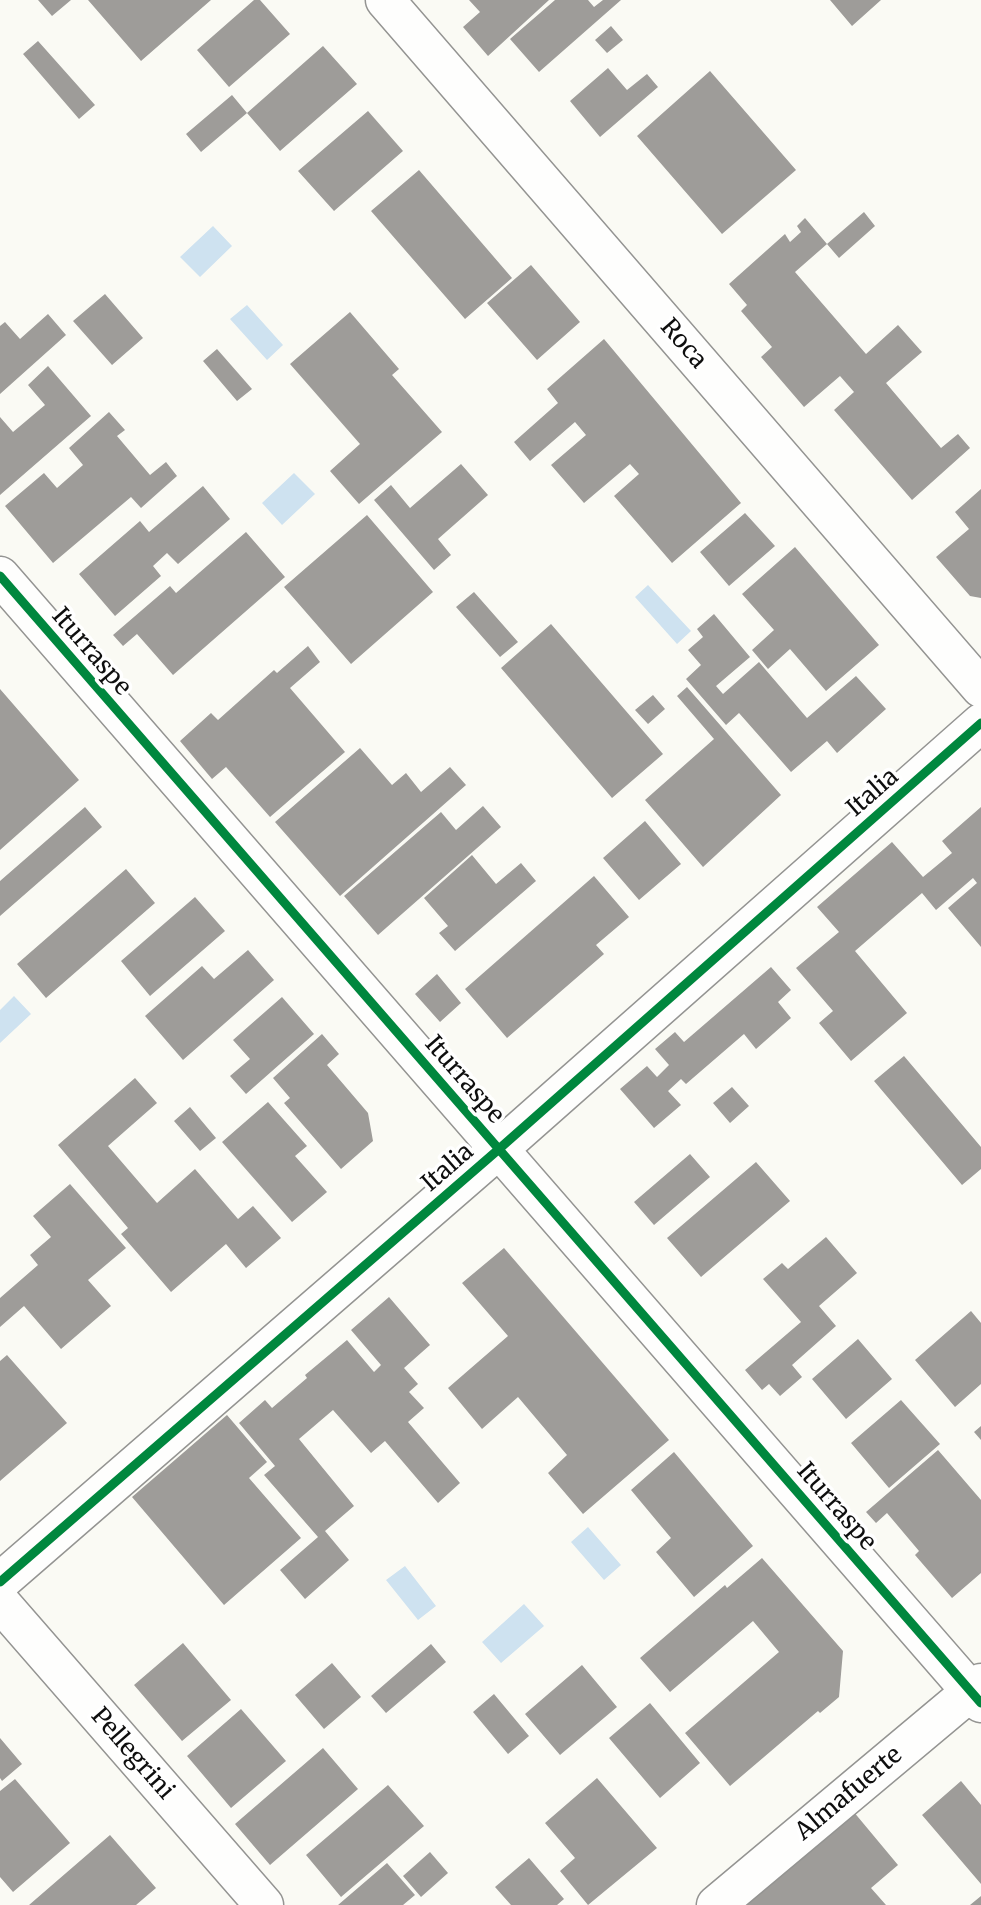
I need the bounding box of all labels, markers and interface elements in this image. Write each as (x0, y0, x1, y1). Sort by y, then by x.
street label: Roca (654, 313, 712, 375)
street label: Iturraspe (45, 602, 137, 702)
street label: Italia (841, 763, 905, 823)
street label: Iturraspe (418, 1030, 510, 1130)
street label: Italia (416, 1138, 480, 1198)
street label: Iturraspe (790, 1457, 882, 1557)
street label: Pellegrini (84, 1702, 180, 1806)
street label: Almafuerte (790, 1741, 908, 1847)

